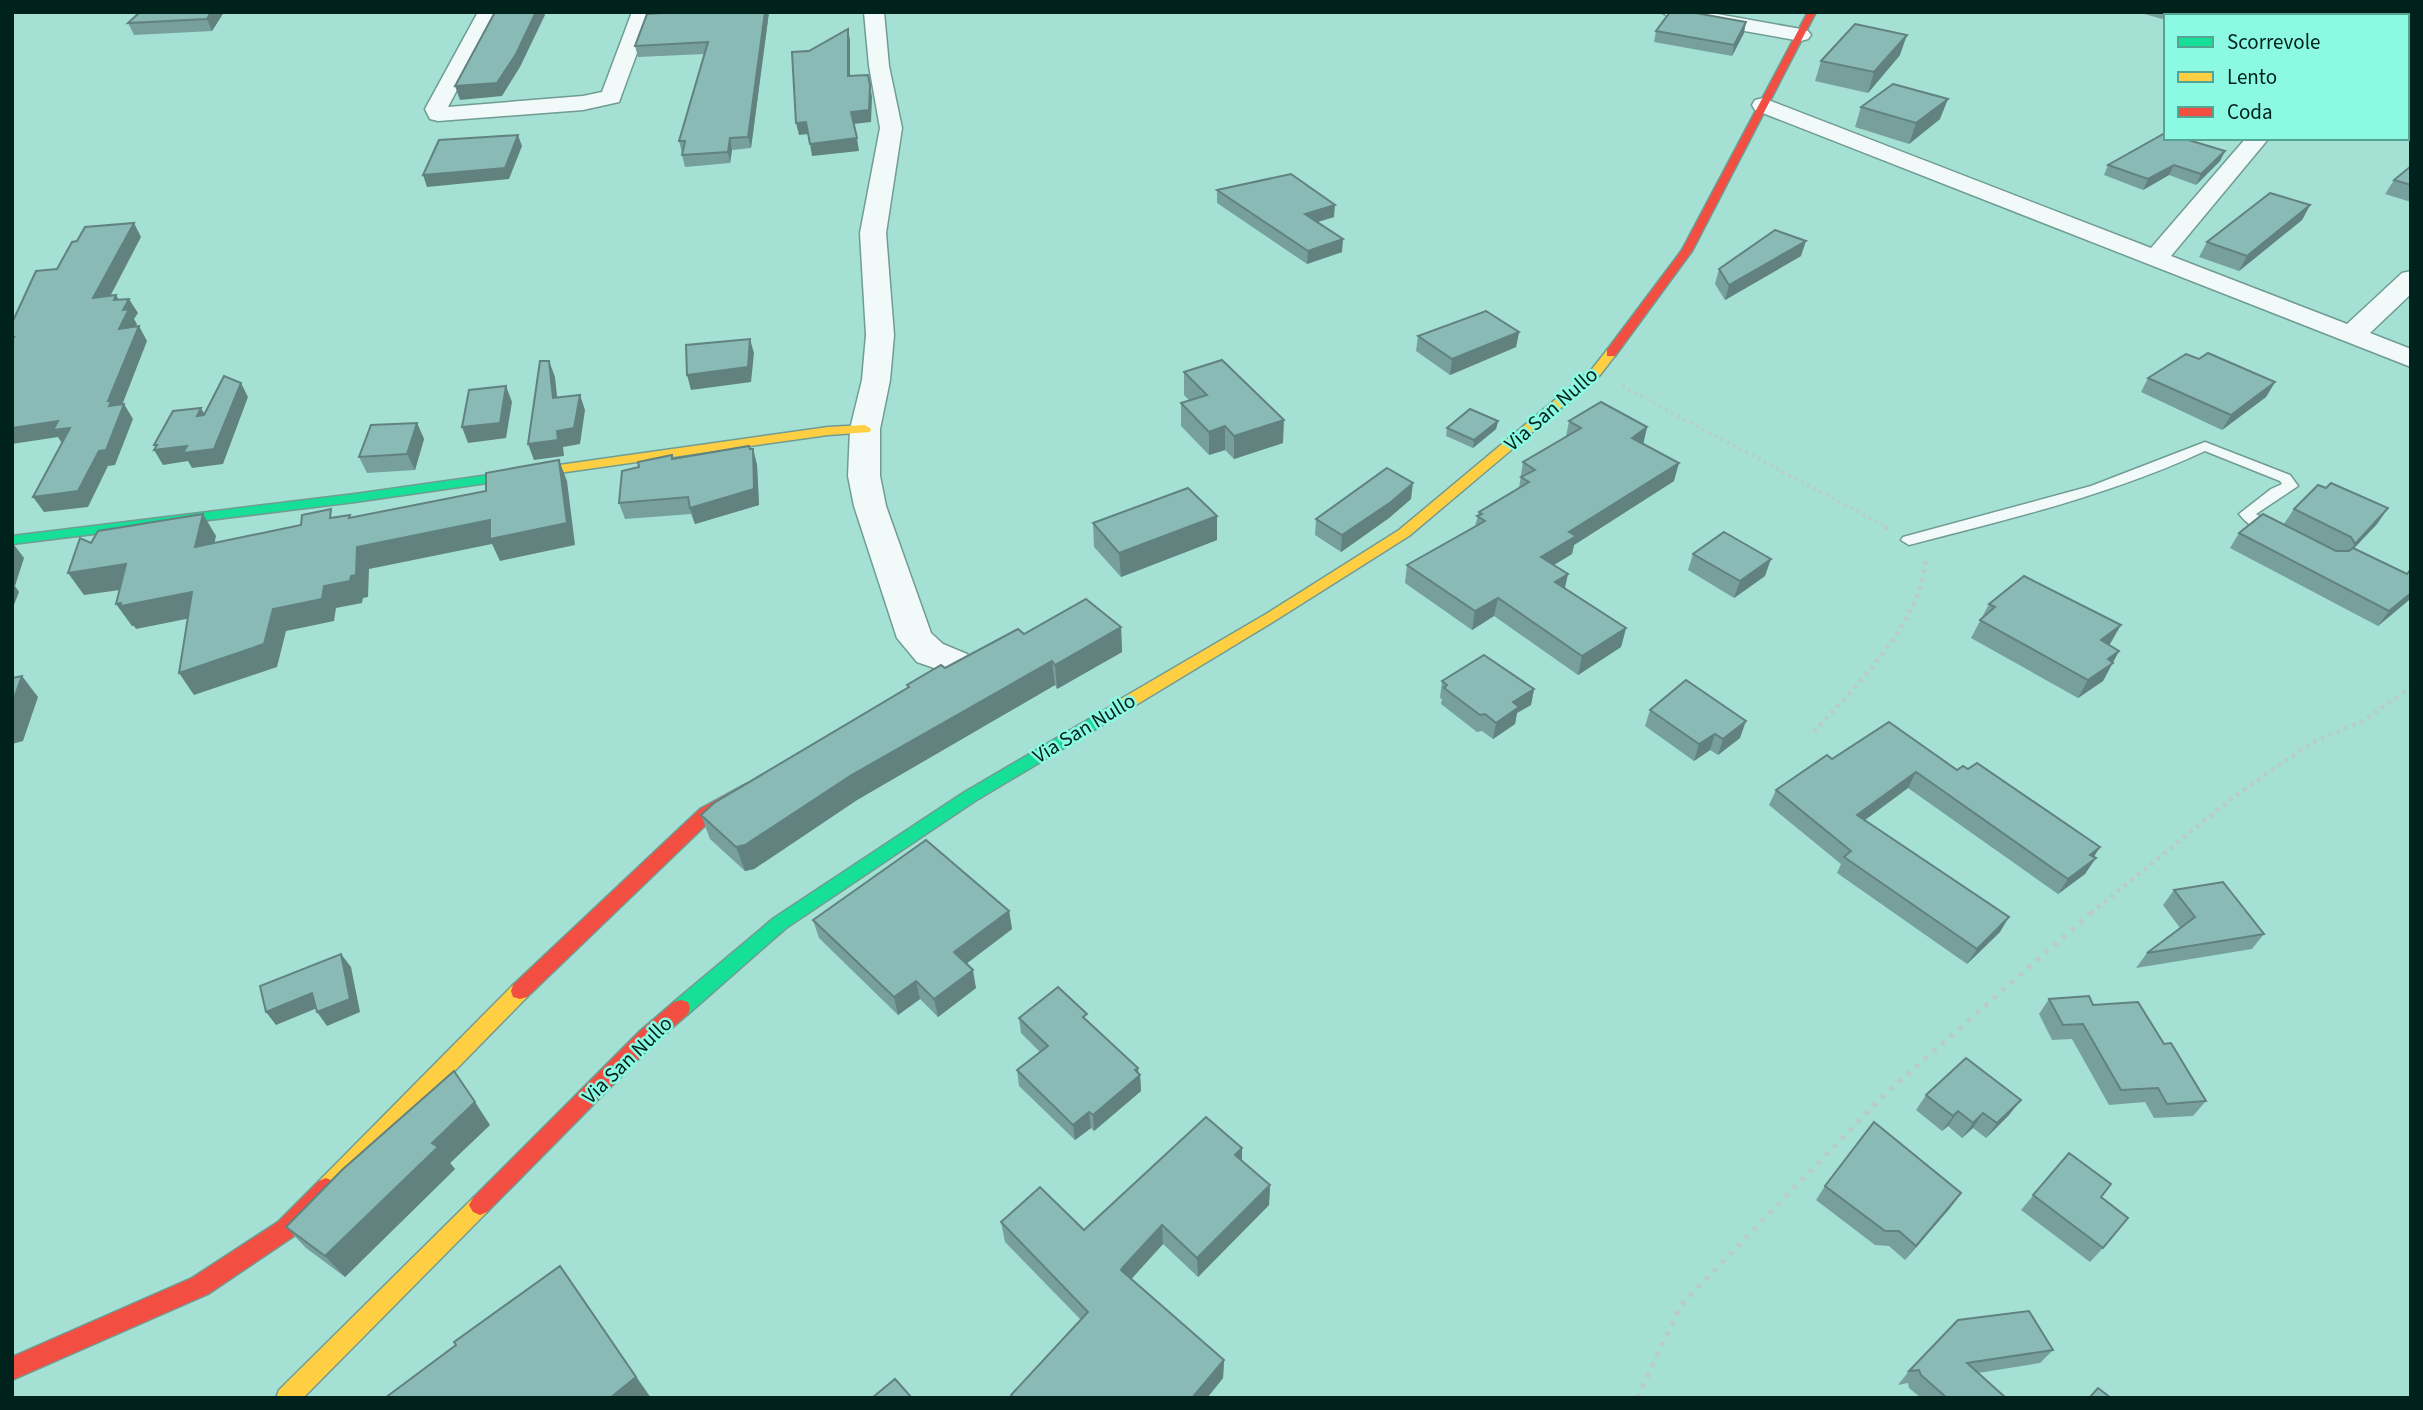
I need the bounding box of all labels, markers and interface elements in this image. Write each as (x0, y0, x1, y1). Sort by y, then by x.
legend (2164, 14, 2409, 140)
text: Scorrevole (2227, 27, 2321, 57)
text: Lento (2227, 62, 2277, 92)
text: Coda (2227, 97, 2273, 127)
street label: Via San Nullo (1498, 360, 1604, 458)
street label: Via San Nullo (1027, 685, 1141, 771)
street label: Via San Nullo (575, 1009, 679, 1111)

